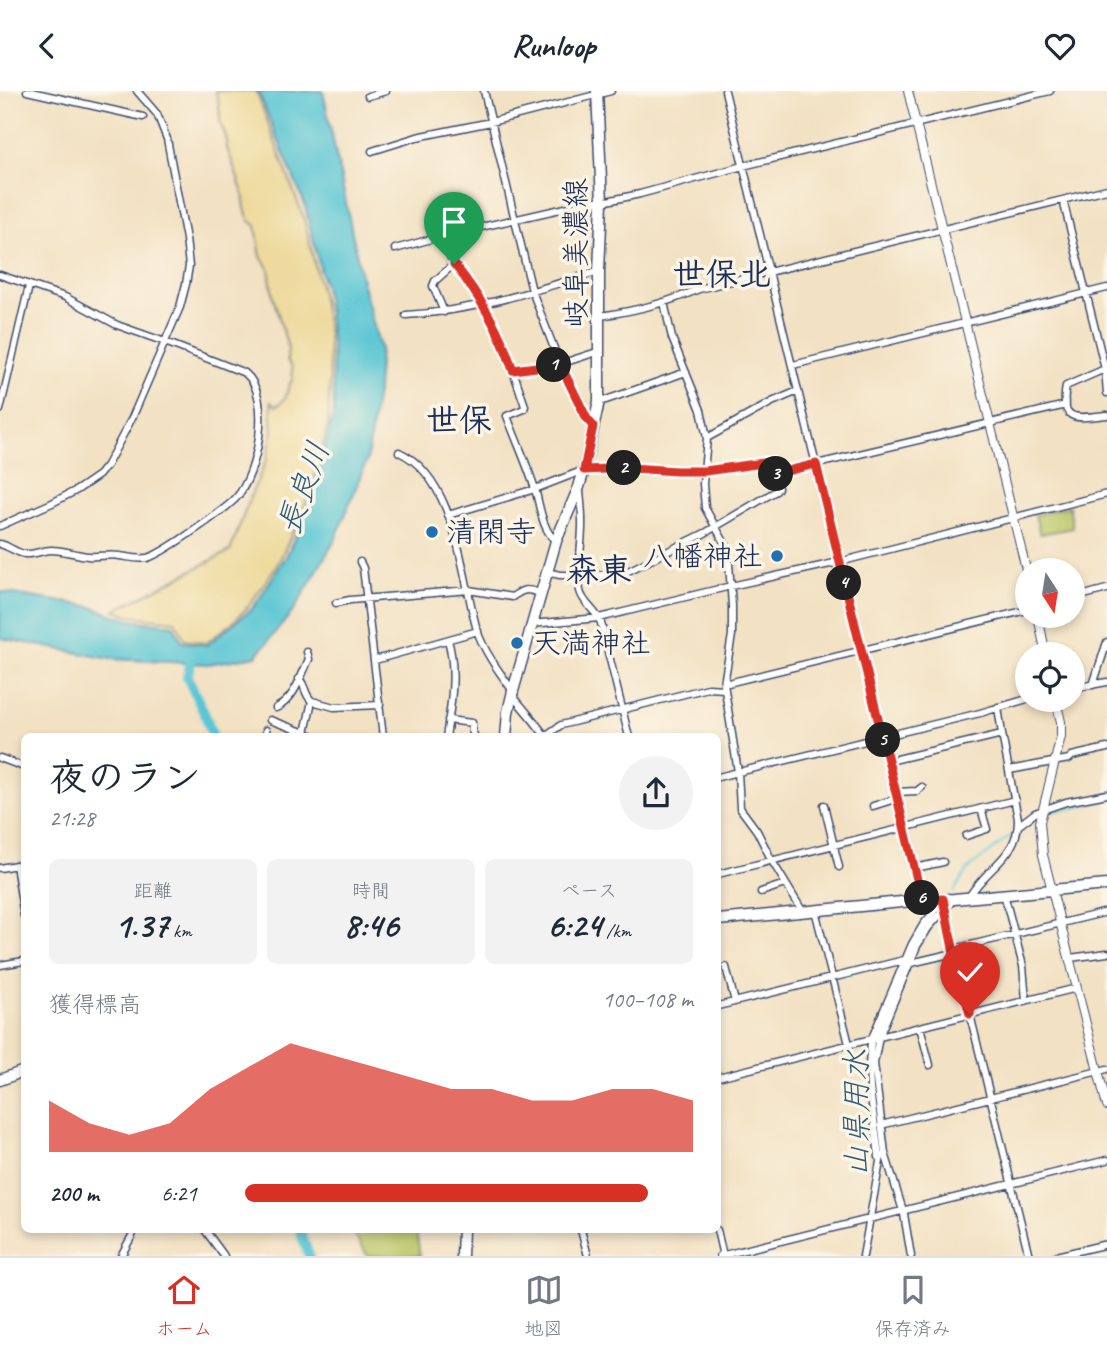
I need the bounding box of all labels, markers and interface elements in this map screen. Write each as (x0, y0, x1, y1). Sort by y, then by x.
text: Runloop (512, 25, 595, 66)
icon: back (28, 27, 66, 65)
icon: heart (1041, 27, 1079, 65)
street label: 岐阜美濃線 (557, 178, 595, 328)
pin (424, 192, 484, 264)
icon: arrive (435, 203, 473, 241)
district label: 世保北 (673, 253, 772, 295)
pin: 1 (536, 347, 572, 383)
text: 1 (549, 352, 558, 376)
district label: 世保 (426, 399, 492, 441)
water label: 長良川 (268, 436, 339, 540)
pin: 2 (606, 451, 642, 485)
text: 2 (619, 455, 628, 479)
pin: 3 (758, 457, 794, 491)
text: 3 (771, 461, 780, 485)
place label: 清閑寺 (446, 513, 536, 551)
marker: 清閑寺 (424, 524, 440, 540)
place label: 八幡神社 (643, 537, 763, 575)
marker: 八幡神社 (769, 548, 785, 564)
district label: 森東 (566, 549, 632, 591)
north arrow (1015, 558, 1085, 628)
map controls (1015, 558, 1085, 712)
pin: 4 (826, 566, 862, 601)
text: 4 (839, 570, 848, 594)
place label: 天満神社 (531, 624, 651, 662)
marker: 天満神社 (509, 635, 525, 651)
button: locate (1015, 642, 1085, 712)
pin: 5 (866, 723, 900, 757)
text: 5 (878, 727, 887, 751)
text: 夜のラン (49, 754, 201, 801)
button: share (619, 756, 693, 830)
text: 21:28 (49, 804, 95, 833)
text: 距離 (134, 879, 172, 903)
text: 時間 (352, 879, 390, 903)
text: ペース (561, 879, 617, 903)
pin: 6 (904, 881, 940, 915)
text: 6 (917, 885, 926, 909)
text: 1.37 (114, 903, 168, 948)
text: 8:46 (344, 903, 398, 948)
text: 6:24 (547, 903, 602, 948)
text: km (168, 919, 192, 943)
text: /km (602, 919, 631, 943)
pin (940, 942, 1000, 1014)
icon: check (951, 953, 989, 991)
text: 100–108 m (602, 985, 693, 1014)
text: 獲得標高 (49, 990, 141, 1019)
water label: 山県用水 (836, 1049, 877, 1177)
text: 200 m (49, 1179, 99, 1208)
text: 6:21 (161, 1179, 197, 1208)
tab: ホーム (156, 1271, 212, 1341)
tab: 地図 (525, 1271, 563, 1341)
tab: 保存済み (875, 1271, 951, 1341)

